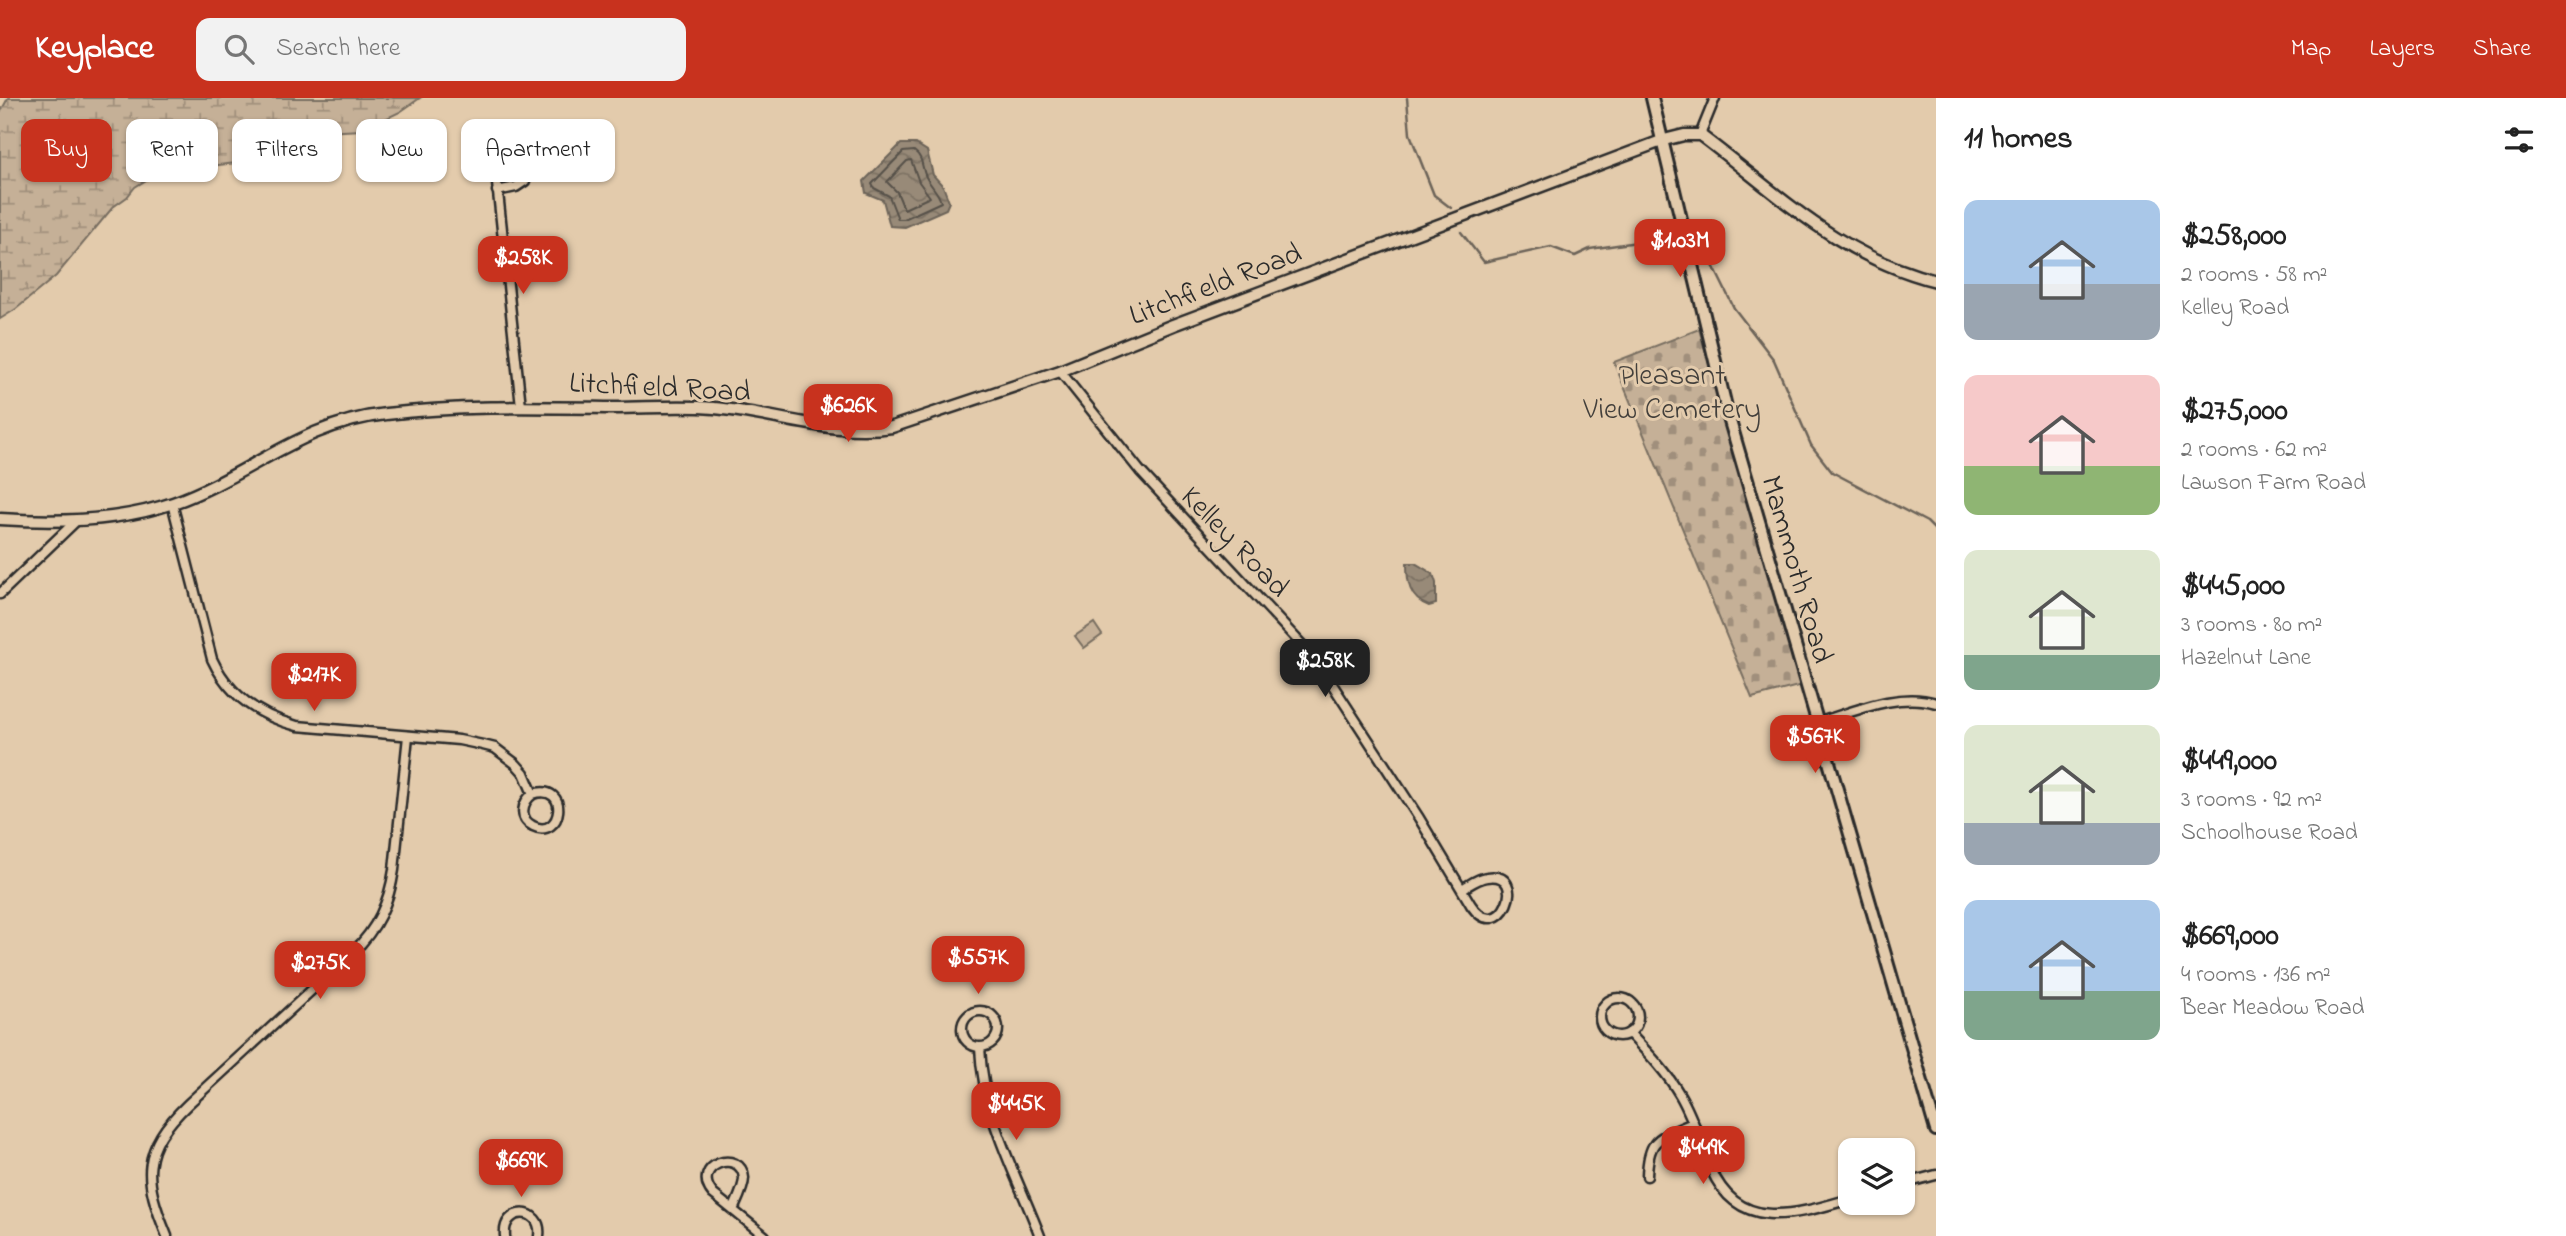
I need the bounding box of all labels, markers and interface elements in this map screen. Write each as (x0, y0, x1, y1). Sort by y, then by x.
search box (196, 18, 686, 81)
text: Keyplace (35, 25, 154, 73)
icon: search (220, 30, 258, 68)
text: Search here (276, 30, 400, 68)
text: Map (2291, 32, 2331, 67)
text: Layers (2369, 32, 2435, 67)
text: Share (2473, 32, 2531, 67)
text: 11 homes (1964, 118, 2072, 162)
chip: Buy (21, 119, 112, 182)
chip: Rent (126, 119, 218, 182)
chip: Filters (232, 119, 342, 182)
chip: New (356, 119, 447, 182)
chip: Apartment (461, 119, 615, 182)
icon: filters (2500, 121, 2538, 159)
text: $258,000 (2181, 215, 2287, 259)
pin: $1.03M (1623, 220, 1737, 279)
text: $1.03M (1650, 225, 1710, 258)
icon: home (2020, 228, 2104, 312)
street label: Litchfield Road (1123, 233, 1309, 339)
pin: $258K (474, 236, 572, 296)
text: $258K (494, 242, 552, 275)
text: 2 rooms · 58 m² (2181, 259, 2327, 292)
text: Kelley Road (2181, 292, 2289, 325)
park label: Pleasant View Cemetery (1582, 355, 1761, 433)
street label: Litchfield Road (568, 362, 752, 416)
pin: $626K (799, 384, 897, 444)
text: $626K (820, 390, 876, 423)
text: $275,000 (2181, 390, 2288, 434)
icon: home (2020, 403, 2104, 487)
text: 2 rooms · 62 m² (2181, 434, 2327, 467)
text: Lawson Farm Road (2181, 467, 2366, 500)
street label: Mammoth Road (1747, 471, 1843, 669)
street label: Kelley Road (1169, 477, 1299, 609)
text: $445,000 (2181, 565, 2285, 609)
icon: home (2020, 578, 2104, 662)
text: 3 rooms · 80 m² (2181, 609, 2322, 642)
pin: $258K (1276, 640, 1374, 699)
text: Hazelnut Lane (2181, 642, 2311, 675)
text: $258K (1296, 645, 1354, 678)
pin: $217K (265, 654, 363, 713)
text: $217K (287, 659, 341, 692)
pin: $567K (1766, 716, 1864, 775)
text: $567K (1786, 721, 1844, 754)
text: $449,000 (2181, 740, 2277, 784)
icon: home (2020, 753, 2104, 837)
text: 3 rooms · 92 m² (2181, 784, 2322, 817)
text: Schoolhouse Road (2181, 817, 2358, 850)
text: $669,000 (2181, 915, 2279, 959)
icon: home (2020, 928, 2104, 1012)
pin: $557K (929, 936, 1027, 996)
pin: $275K (271, 942, 369, 1001)
text: $557K (948, 942, 1008, 975)
text: $275K (290, 947, 350, 980)
text: 4 rooms · 136 m² (2181, 959, 2331, 992)
text: Bear Meadow Road (2181, 992, 2365, 1025)
pin: $445K (967, 1082, 1065, 1142)
text: $445K (987, 1088, 1045, 1121)
pin: $449K (1654, 1126, 1752, 1186)
text: $449K (1678, 1132, 1728, 1165)
map controls (1838, 1138, 1915, 1215)
button: layers (1838, 1138, 1915, 1215)
pin: $669K (472, 1140, 570, 1199)
text: $669K (495, 1145, 547, 1178)

